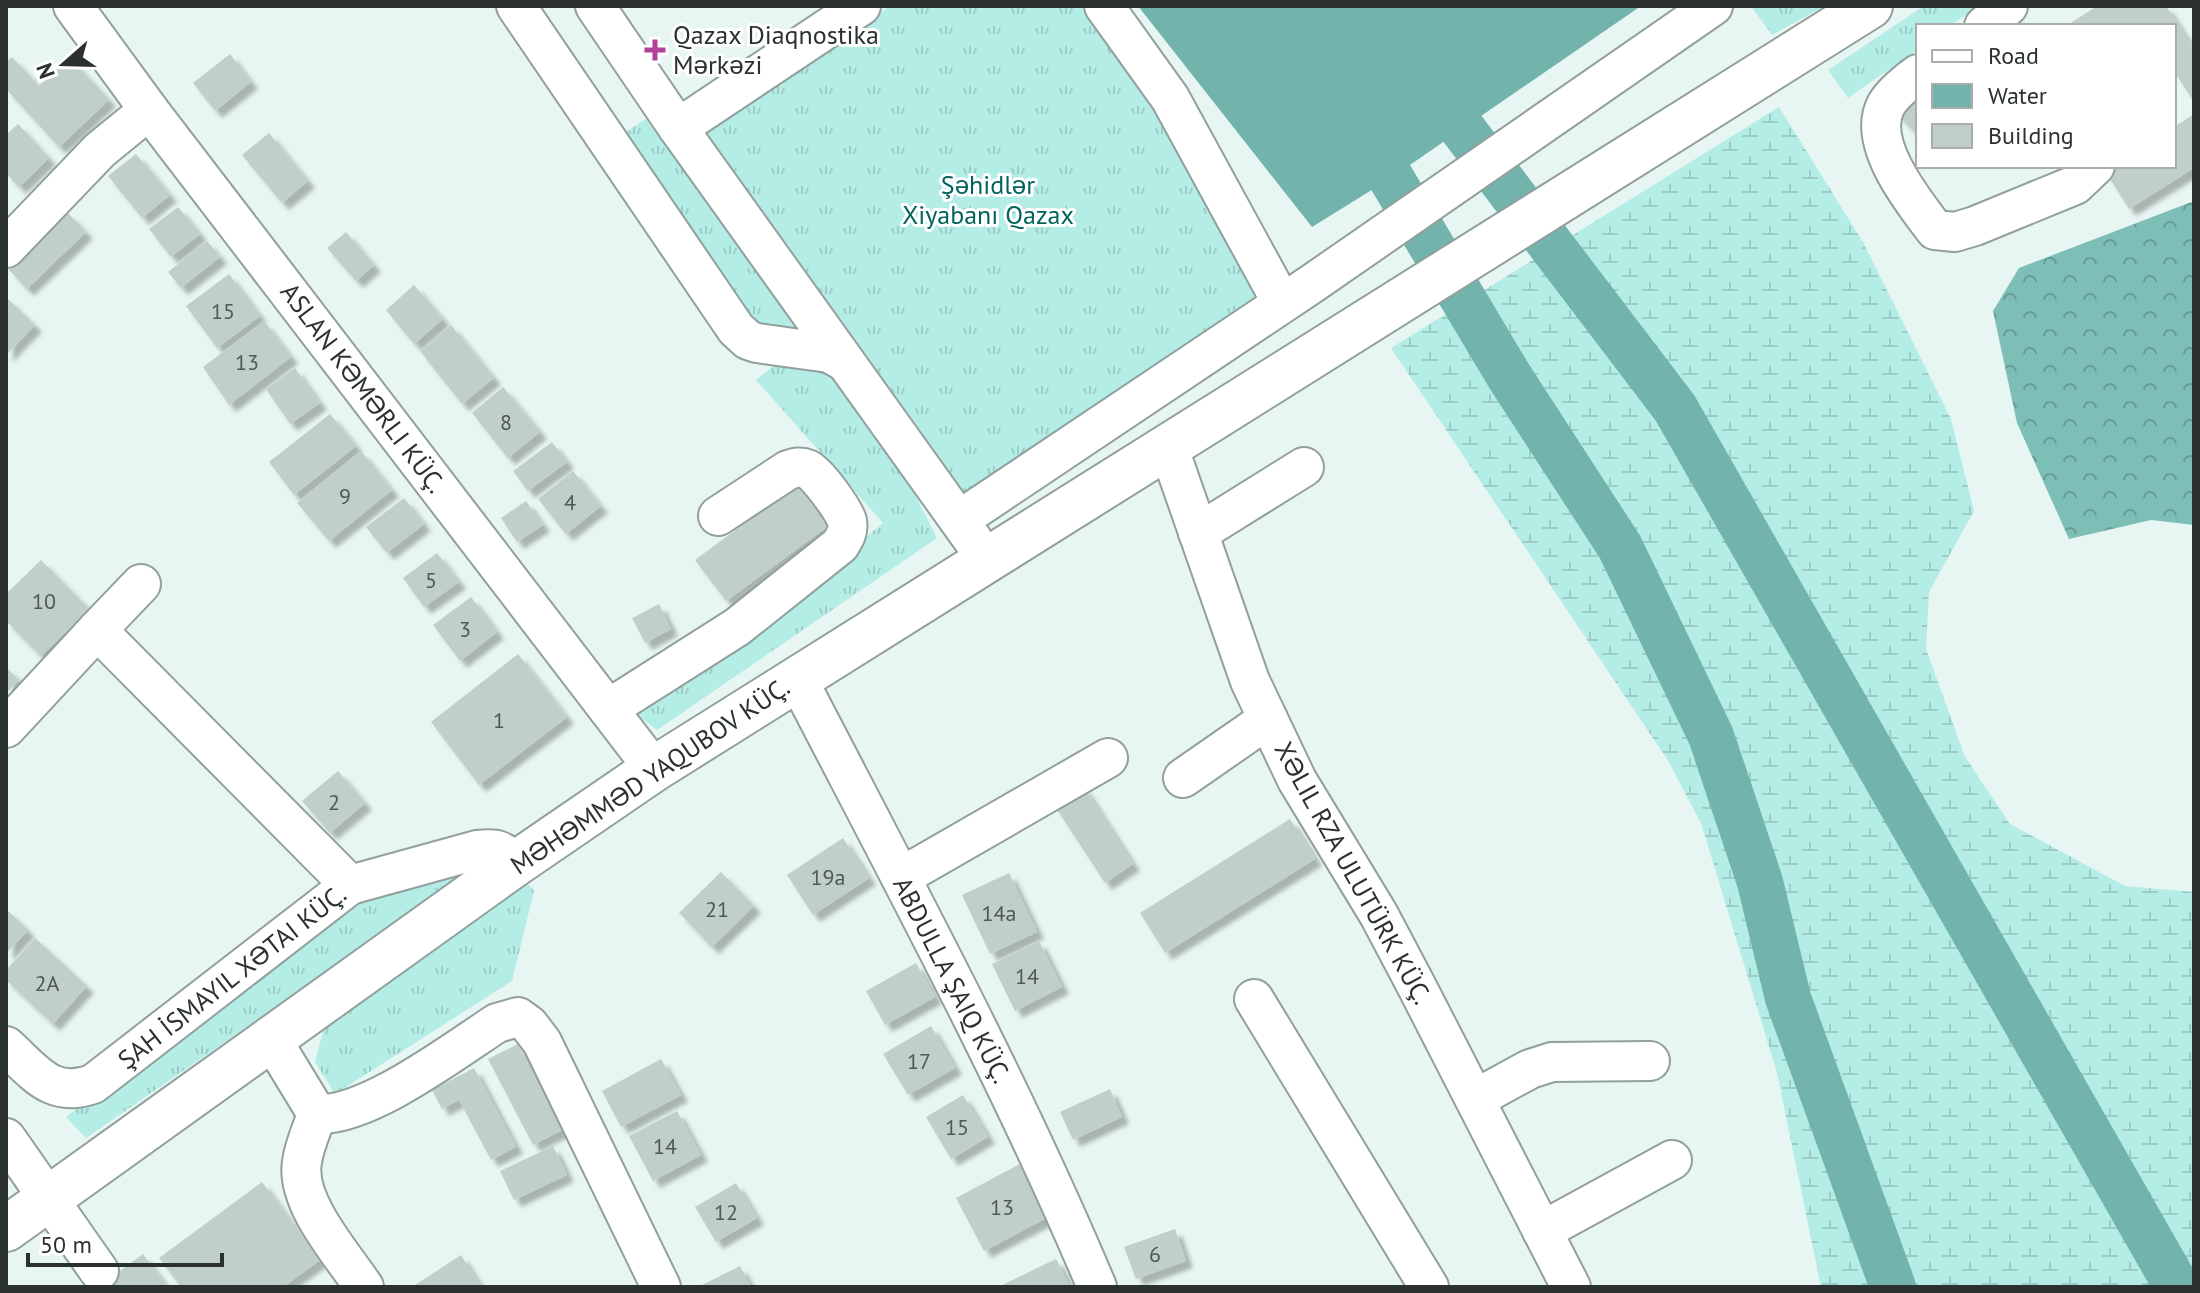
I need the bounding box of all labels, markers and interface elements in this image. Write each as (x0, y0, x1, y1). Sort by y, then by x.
place label: Qazax Diaqnostika Mərkəzi (673, 18, 879, 81)
north arrow (24, 24, 104, 104)
legend (1916, 24, 2176, 168)
marker: Qazax Diaqnostika Mərkəzi (644, 39, 666, 61)
text: Road (1988, 40, 2039, 71)
text: N (30, 59, 61, 82)
text: Water (1988, 80, 2047, 111)
text: Building (1988, 120, 2074, 151)
park label: Şəhidlər Xiyabanı Qazax (902, 168, 1074, 231)
street label: ASLAN KƏMƏRLI KÜÇ. (274, 276, 453, 499)
house number: 15 (211, 297, 235, 325)
house number: 13 (235, 348, 259, 376)
house number: 8 (500, 408, 512, 436)
house number: 9 (339, 482, 351, 510)
house number: 4 (564, 488, 576, 516)
house number: 5 (425, 566, 437, 594)
house number: 10 (32, 587, 56, 615)
house number: 3 (459, 615, 471, 643)
street label: MƏHƏMMƏD YAQUBOV KÜÇ. (504, 670, 796, 881)
house number: 1 (493, 706, 505, 734)
street label: XƏLIL RZA ULUTÜRK KÜÇ. (1268, 736, 1439, 1010)
house number: 2 (328, 788, 340, 816)
house number: 19a (811, 863, 845, 891)
street label: ABDULLA ŞAIQ KÜÇ. (886, 871, 1019, 1088)
street label: ŞAH İSMAYIL XƏTAI KÜÇ. (111, 877, 352, 1076)
house number: 21 (705, 895, 729, 923)
house number: 14a (982, 899, 1016, 927)
house number: 14 (1015, 962, 1039, 990)
house number: 2A (35, 969, 60, 997)
house number: 17 (907, 1047, 931, 1075)
house number: 15 (945, 1113, 969, 1141)
house number: 14 (653, 1132, 677, 1160)
house number: 13 (990, 1193, 1014, 1221)
house number: 12 (714, 1198, 738, 1226)
scale bar (28, 1217, 222, 1267)
text: 50 m (40, 1229, 92, 1260)
house number: 6 (1149, 1240, 1161, 1268)

